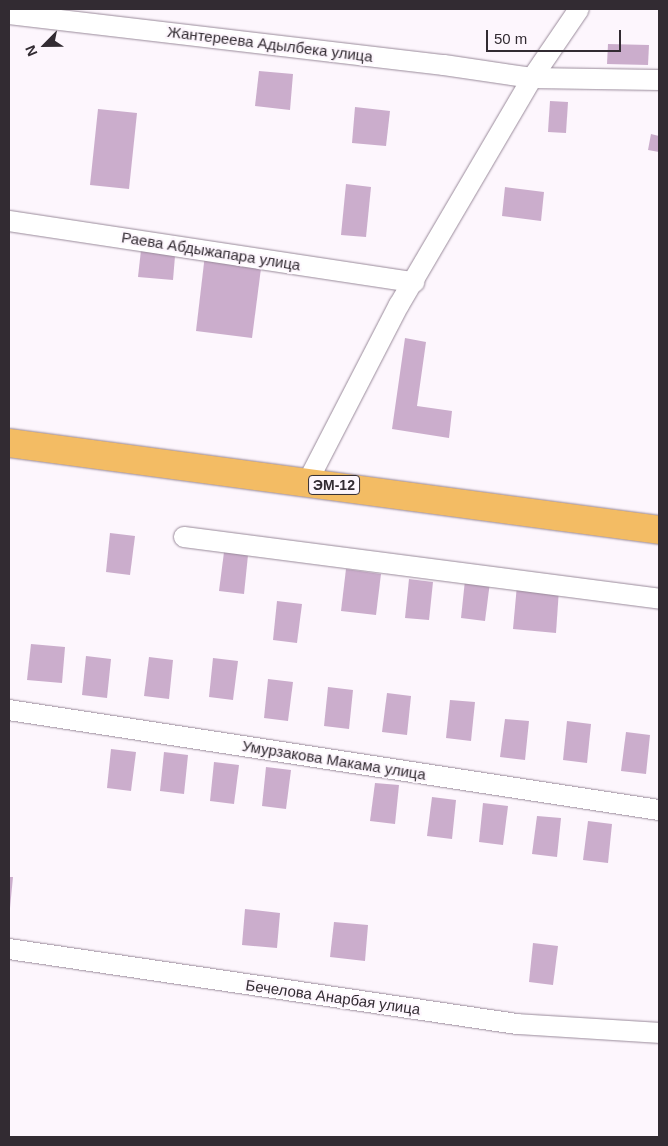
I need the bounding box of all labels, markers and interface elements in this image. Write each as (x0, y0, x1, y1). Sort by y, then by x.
north arrow (20, 20, 70, 70)
scale bar (488, 20, 623, 52)
street label: Жантереева Адылбека улица (166, 22, 374, 66)
text: 50 m (494, 30, 527, 47)
text: N (22, 43, 41, 59)
street label: Раева Абдыжапара улица (120, 228, 302, 274)
road number: ЭМ-12 (308, 474, 360, 496)
street label: Умурзакова Макама улица (241, 737, 427, 783)
street label: Бечелова Анарбая улица (245, 976, 421, 1018)

